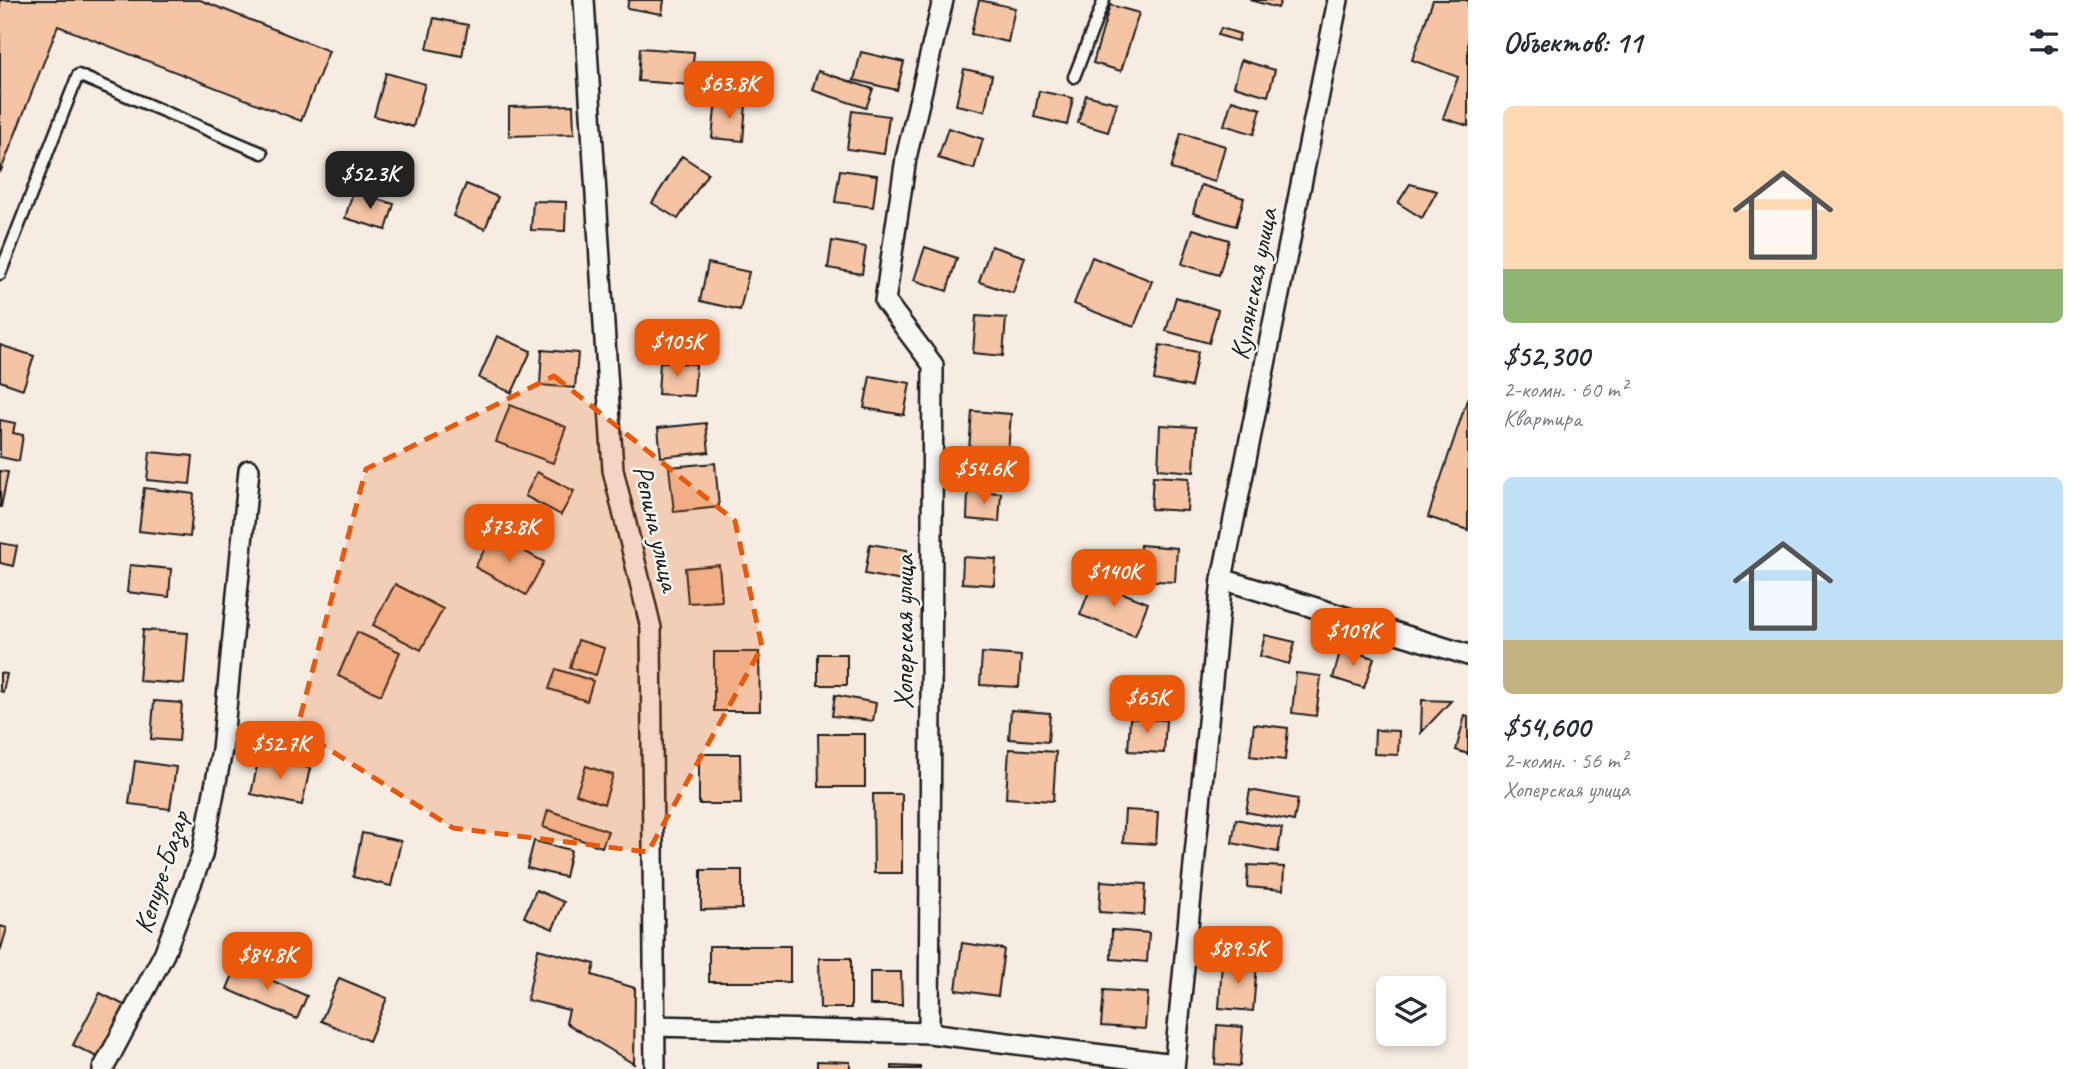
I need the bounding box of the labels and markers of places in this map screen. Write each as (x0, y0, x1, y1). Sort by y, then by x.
pin: $63.8K (672, 61, 786, 121)
pin: $52.3K (313, 152, 427, 211)
pin: $105K (628, 320, 726, 379)
pin: $54.6K (927, 447, 1041, 506)
pin: $73.8K (452, 504, 566, 564)
pin: $140K (1065, 550, 1163, 609)
pin: $109K (1304, 608, 1402, 668)
pin: $65K (1106, 676, 1188, 735)
pin: $52.7K (223, 722, 337, 781)
pin: $89.5K (1181, 926, 1295, 986)
pin: $84.8K (210, 932, 324, 992)

